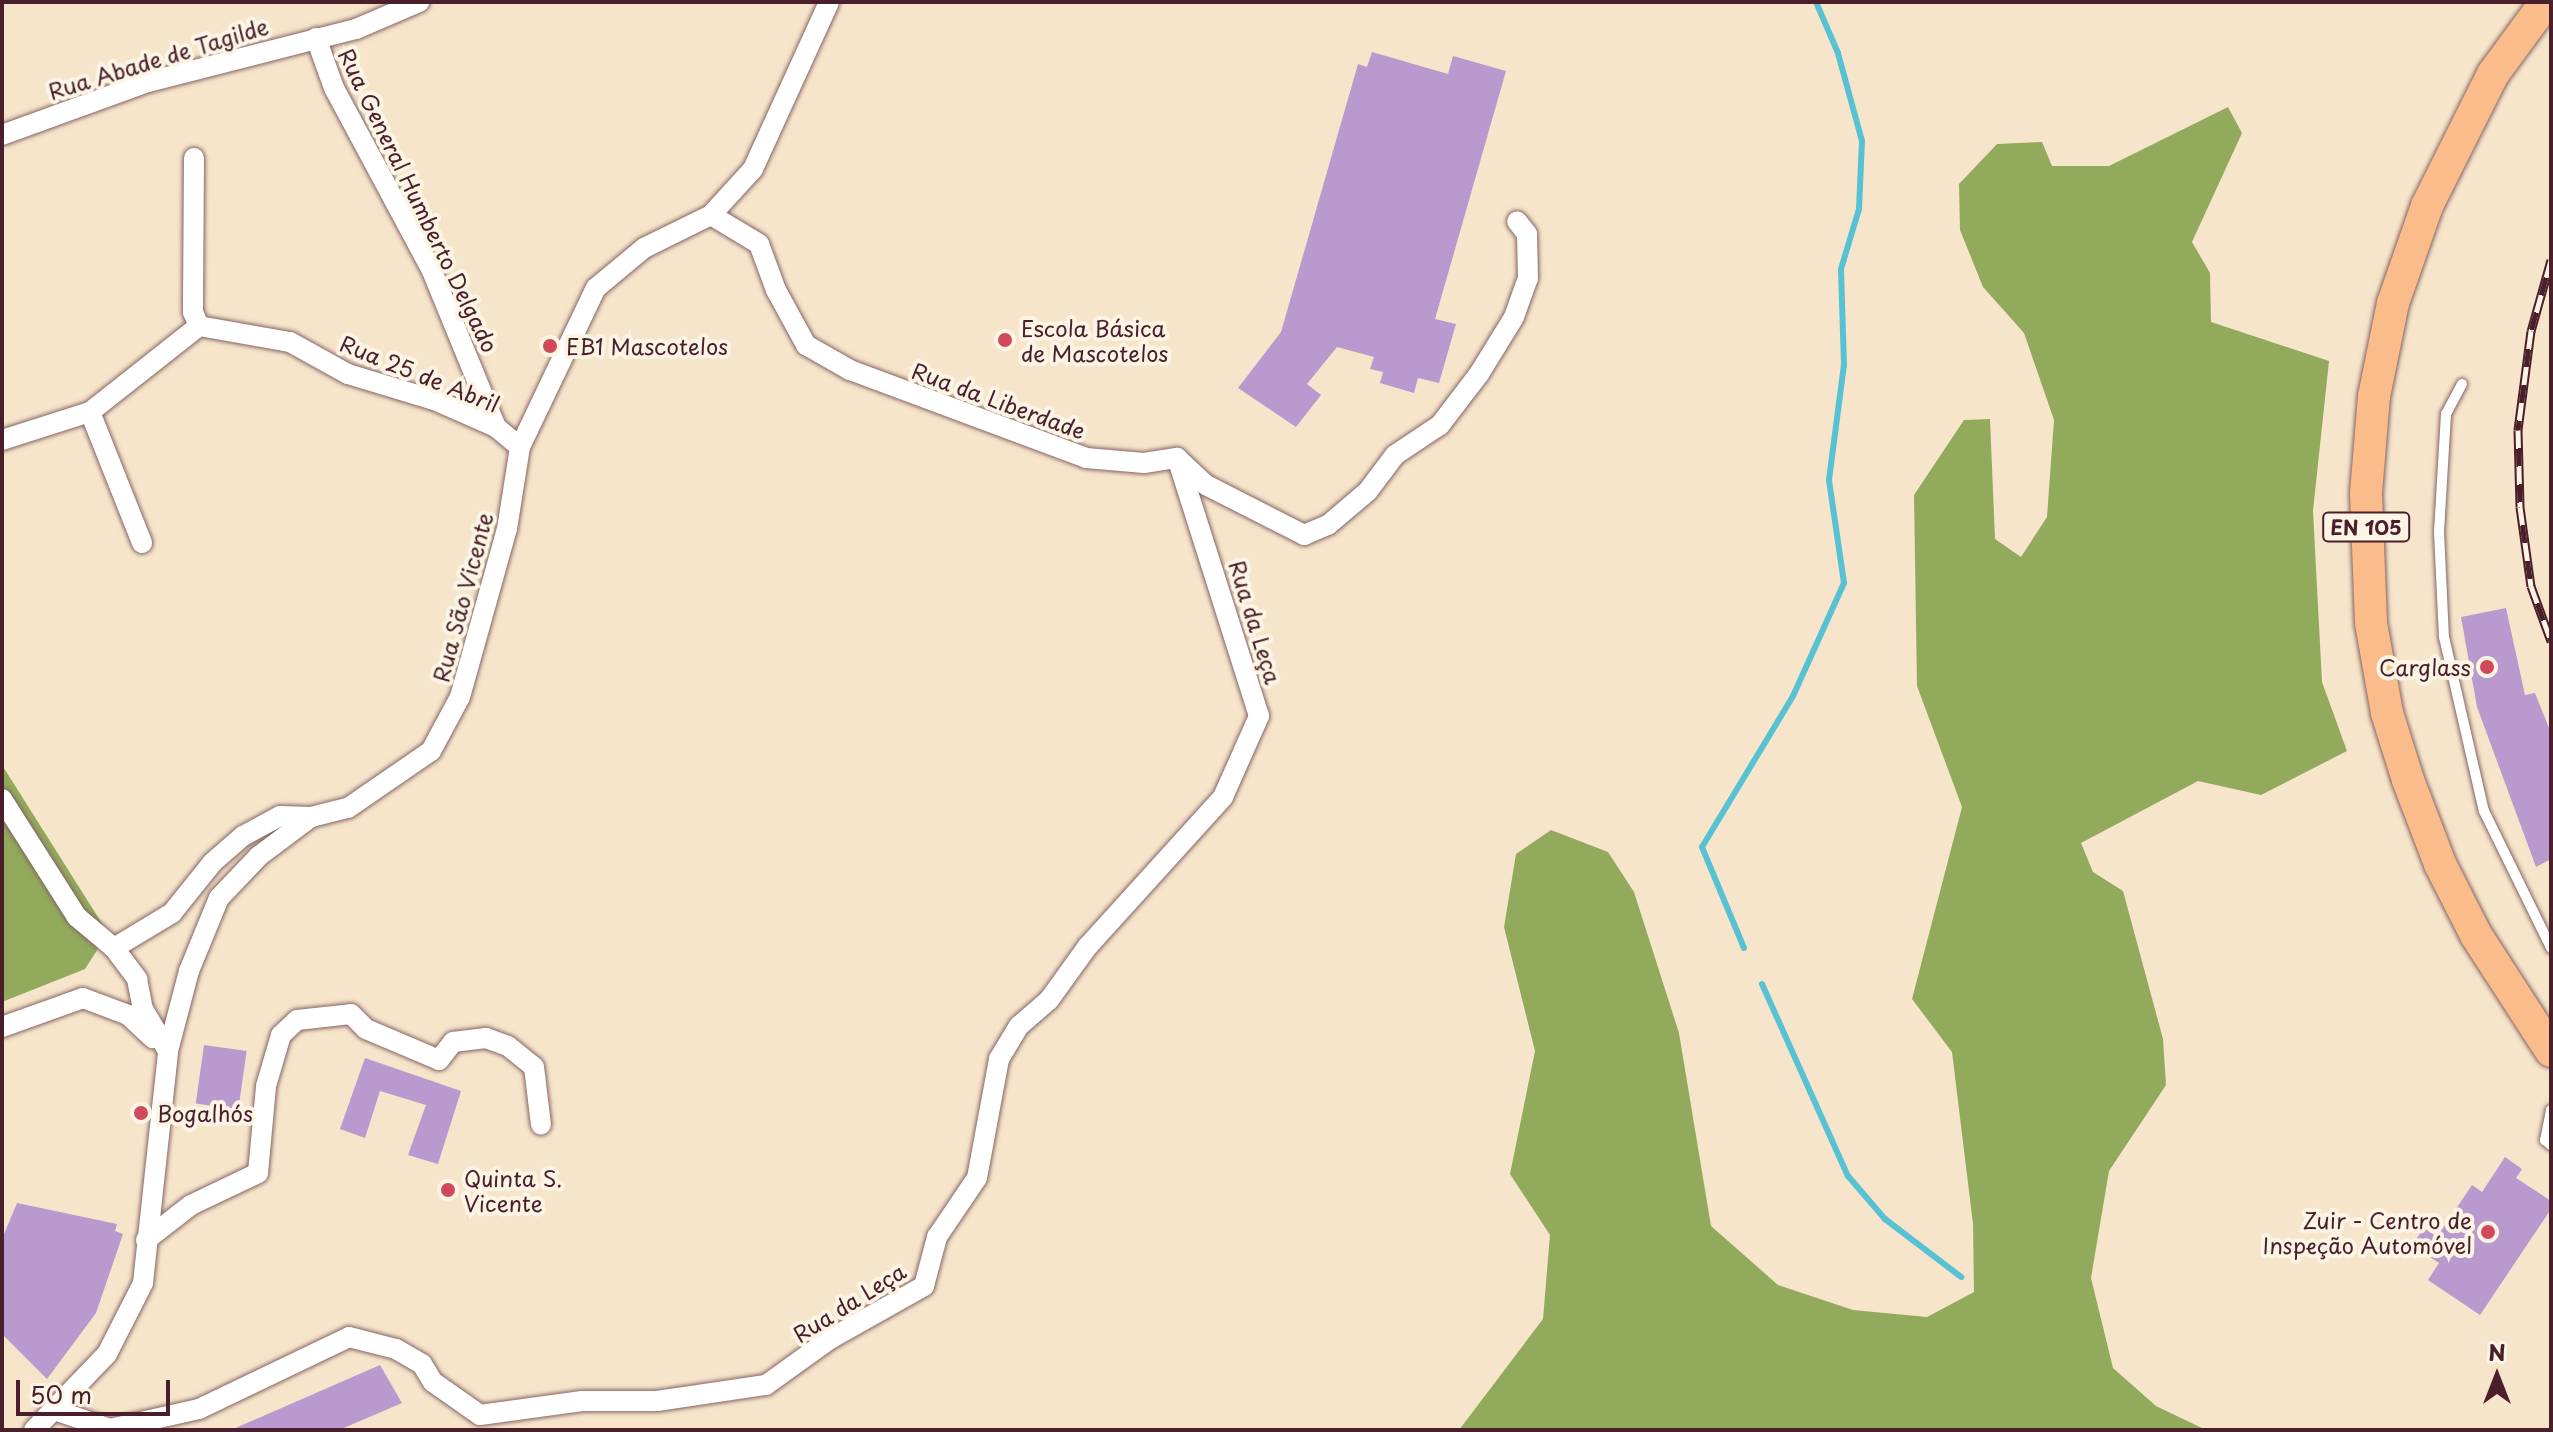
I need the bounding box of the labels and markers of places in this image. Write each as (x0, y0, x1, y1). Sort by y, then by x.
place label: Escola Básica de Mascotelos (1021, 314, 1169, 366)
marker: Escola Básica de Mascotelos (996, 331, 1014, 349)
place label: EB1 Mascotelos (566, 333, 727, 359)
marker: EB1 Mascotelos (541, 337, 559, 355)
place label: Carglass (2379, 654, 2471, 680)
marker: Carglass (2478, 658, 2496, 676)
place label: Bogalhós (157, 1100, 253, 1126)
marker: Bogalhós (132, 1104, 150, 1122)
place label: Quinta S. Vicente (464, 1164, 562, 1216)
marker: Quinta S. Vicente (439, 1181, 457, 1199)
place label: Zuir - Centro de Inspeção Automóvel (2262, 1206, 2472, 1258)
marker: Zuir - Centro de Inspeção Automóvel (2479, 1223, 2497, 1241)

